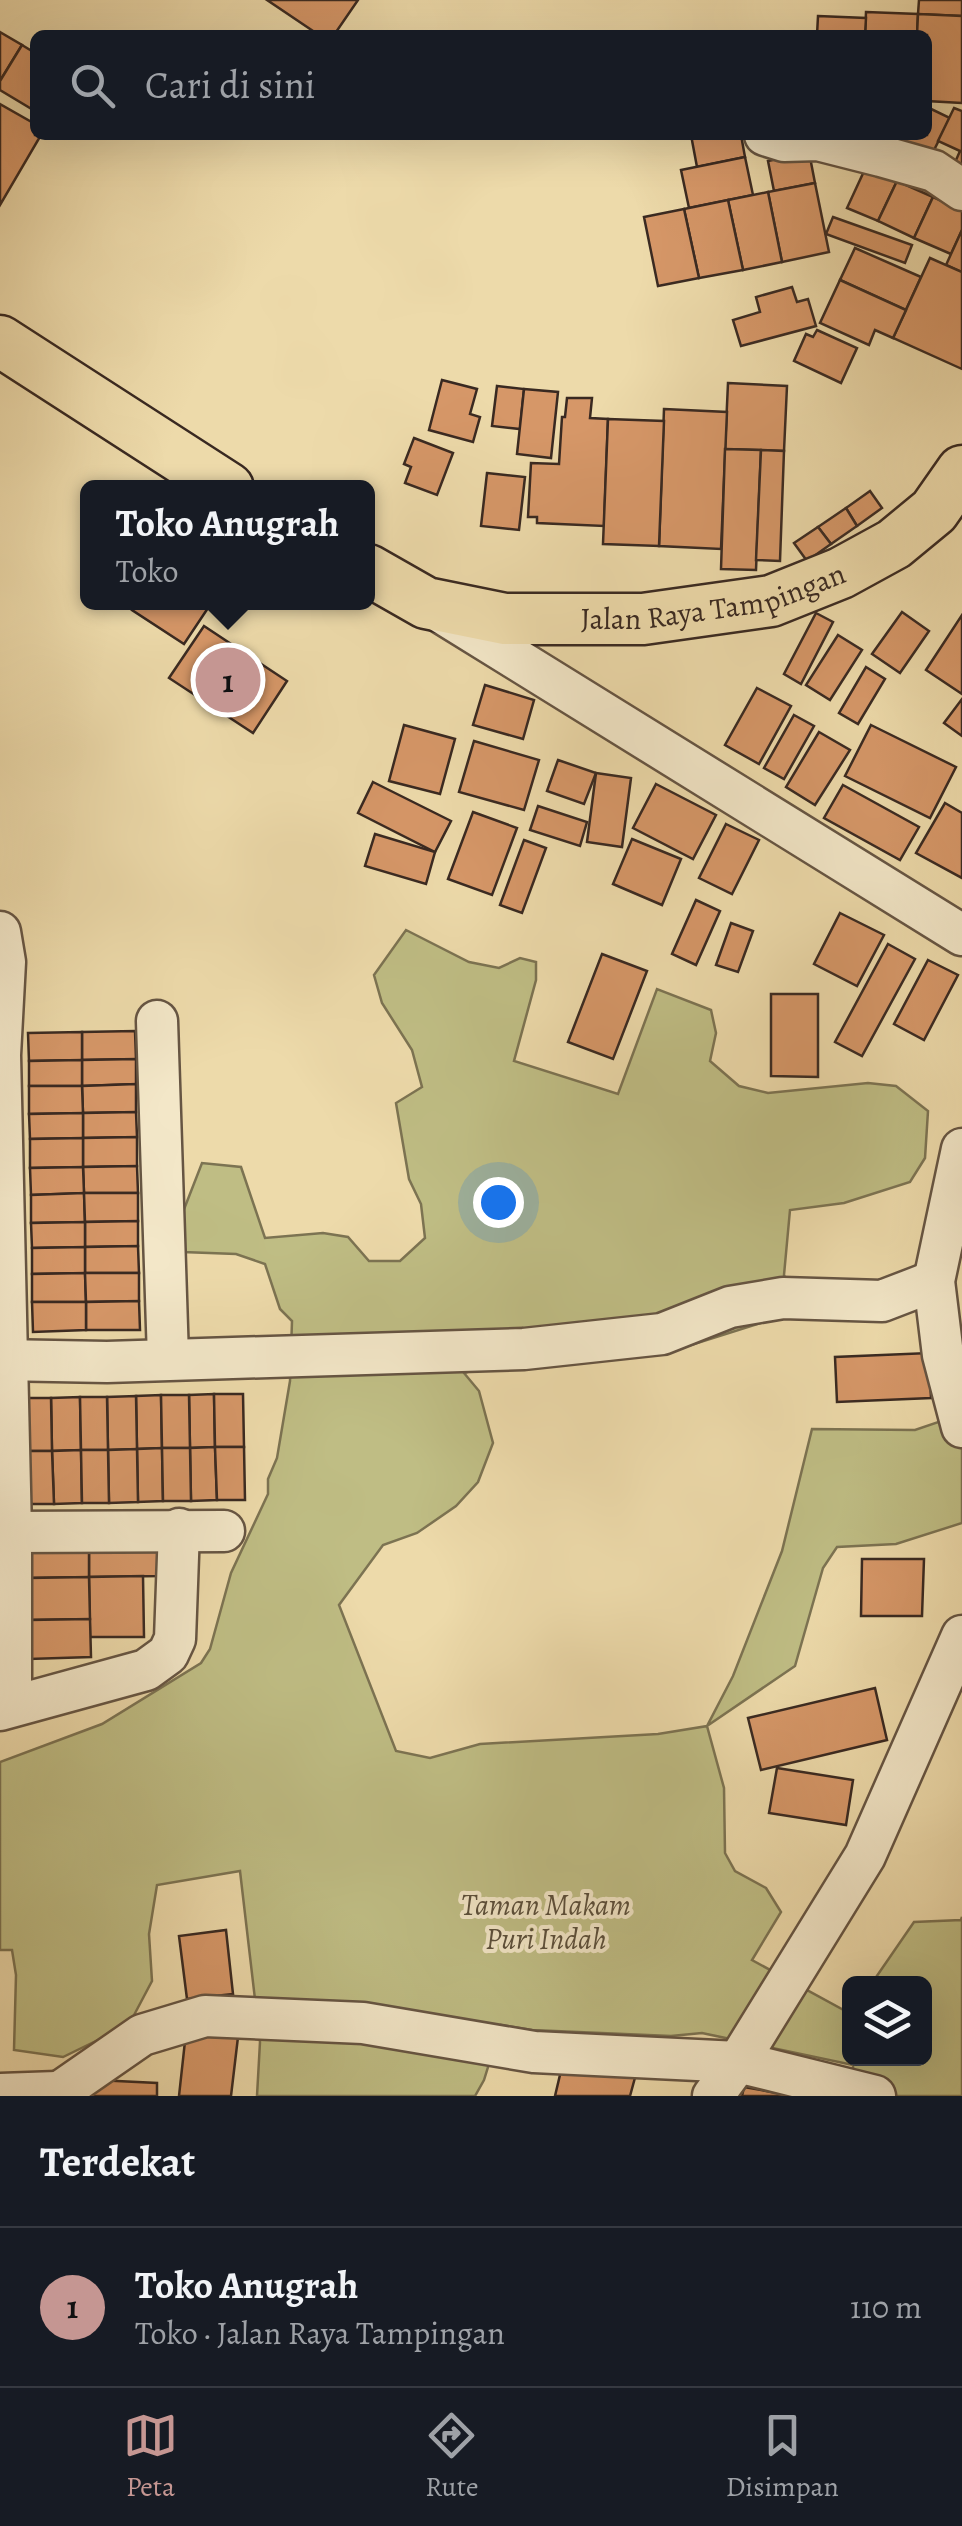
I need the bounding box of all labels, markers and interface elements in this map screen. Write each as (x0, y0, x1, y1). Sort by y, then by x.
search box (30, 30, 932, 140)
icon: search (65, 58, 120, 113)
text: Cari di sini (145, 59, 315, 111)
popup (80, 480, 375, 610)
text: Toko Anugrah (116, 497, 339, 549)
text: Toko (116, 549, 179, 593)
street label: Jalan Raya Tampingan (581, 553, 851, 639)
pin: 1 (196, 642, 260, 718)
your location (473, 1177, 524, 1228)
park label: Taman Makam Puri Indah (461, 1885, 631, 1959)
map controls (842, 1976, 932, 2066)
button: layers (842, 1976, 932, 2066)
text: Terdekat (40, 2133, 195, 2190)
text: Toko Anugrah (135, 2259, 358, 2311)
text: 1 (67, 2285, 78, 2329)
text: 110 m (850, 2285, 922, 2329)
text: Toko · Jalan Raya Tampingan (135, 2311, 505, 2355)
tab: Peta (123, 2408, 178, 2506)
tab: Rute (424, 2408, 479, 2506)
tab: Disimpan (726, 2408, 839, 2506)

